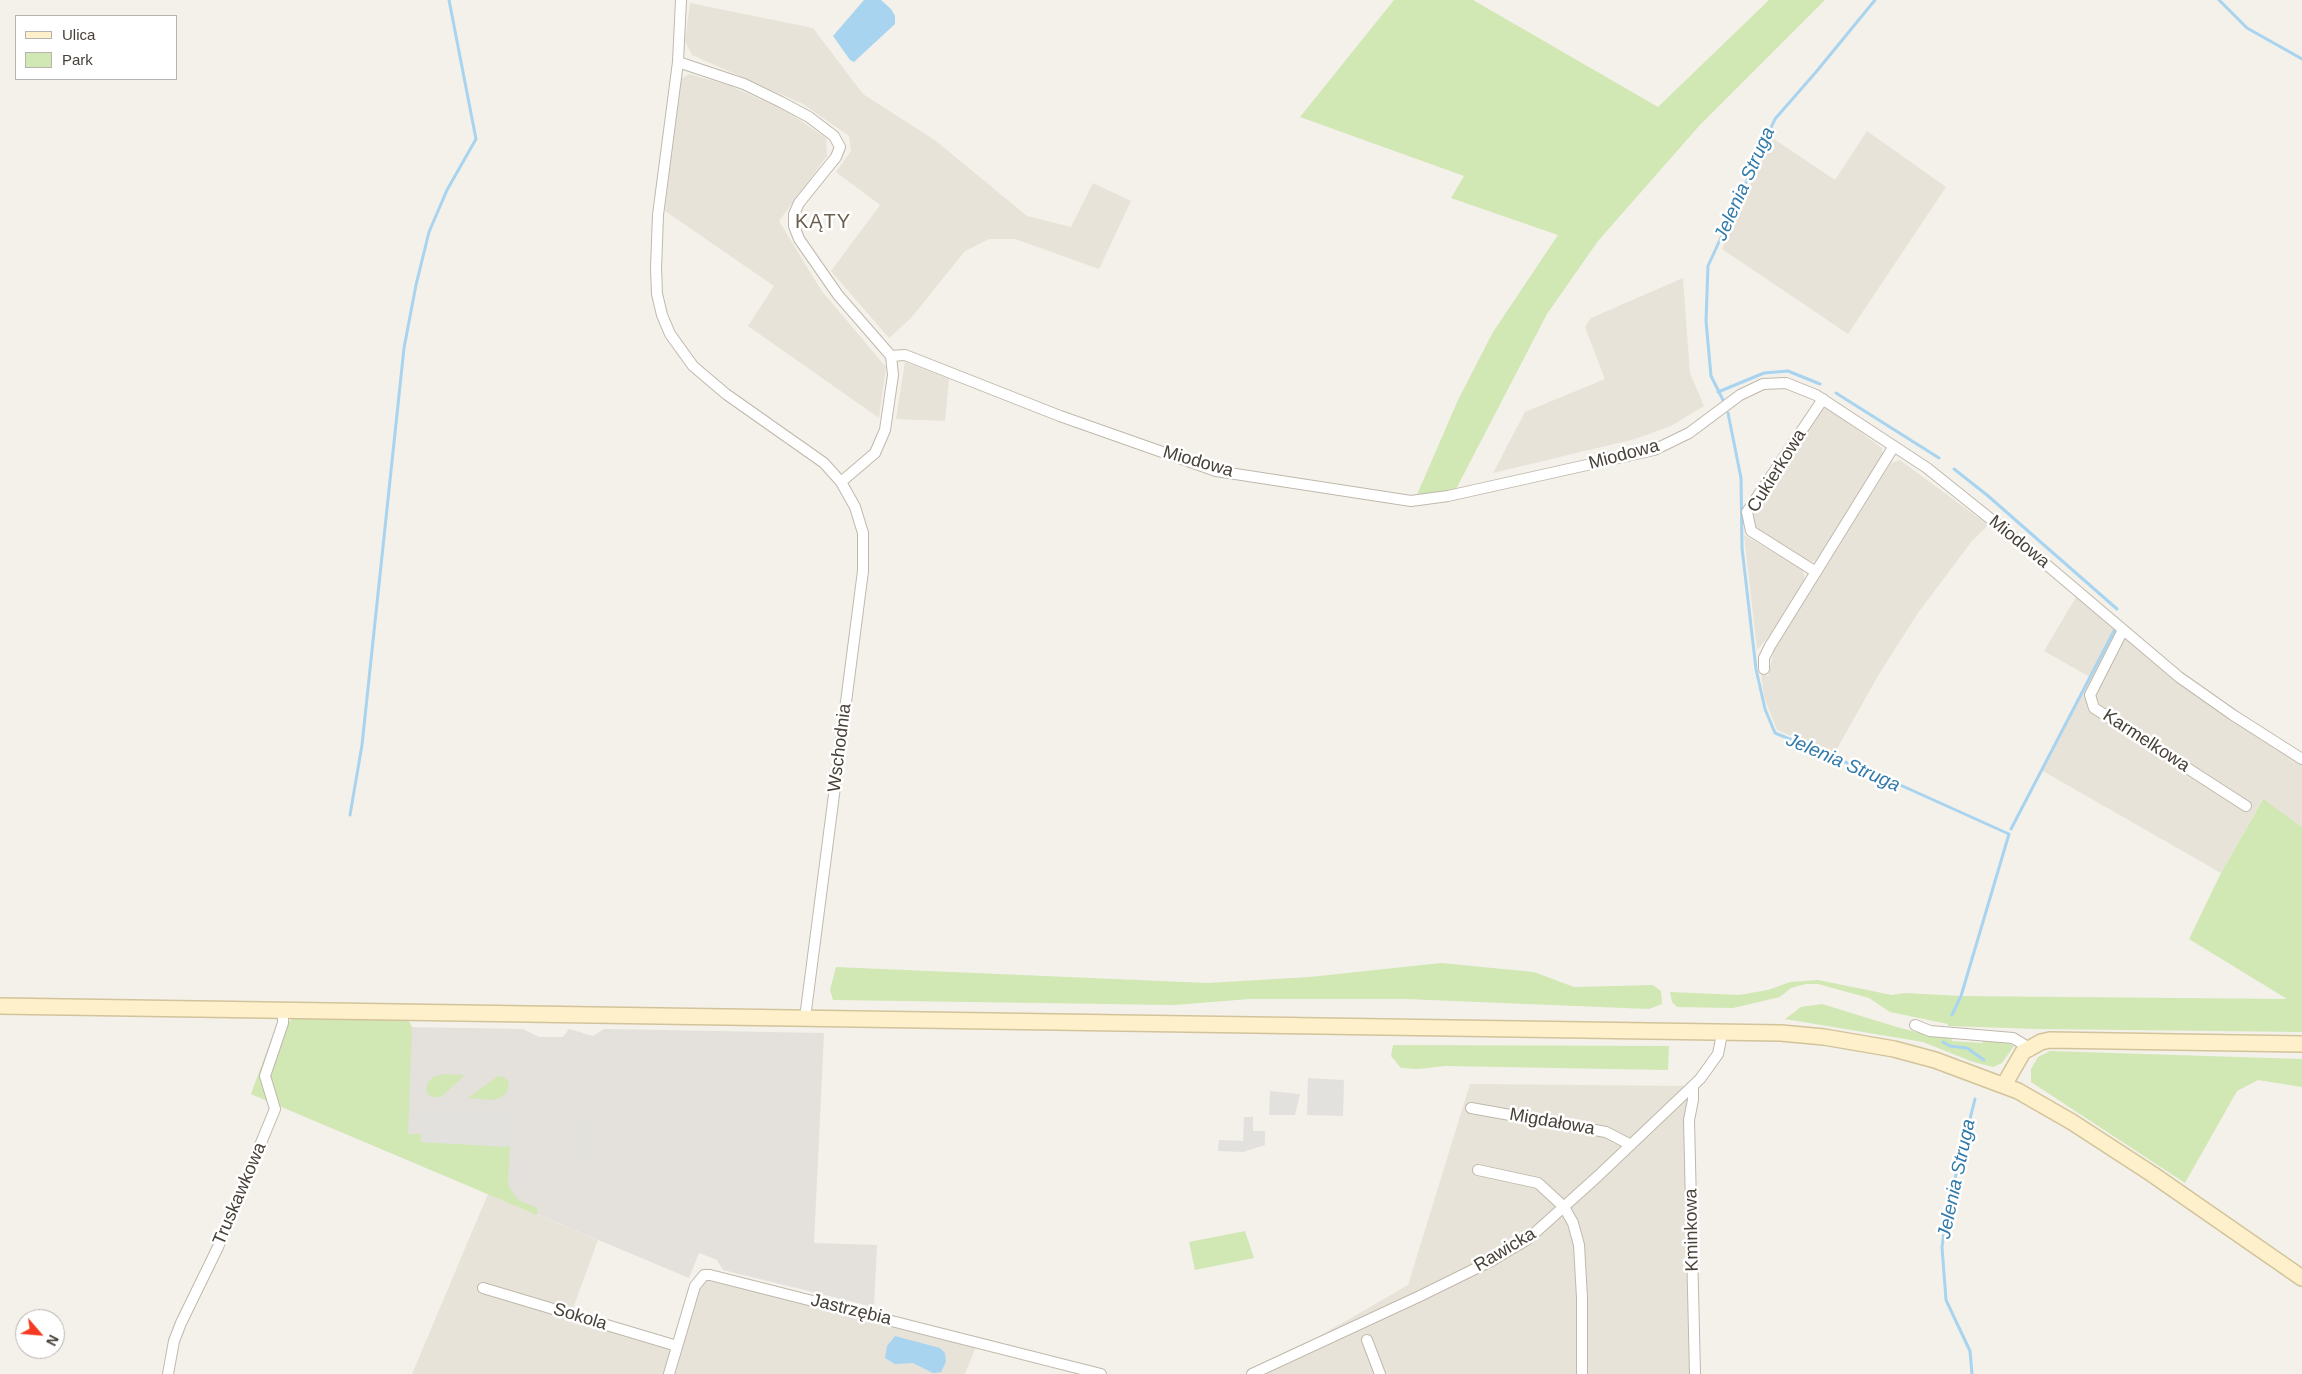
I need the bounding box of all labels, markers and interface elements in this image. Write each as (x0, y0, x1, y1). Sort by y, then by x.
legend (15, 15, 178, 80)
text: Ulica (62, 26, 95, 43)
text: Park (62, 51, 93, 68)
water label: Jelenia Struga (1710, 124, 1780, 244)
district label: KĄTY (794, 210, 852, 234)
street label: Cukierkowa (1743, 425, 1811, 517)
street label: Miodowa (1586, 435, 1662, 475)
street label: Miodowa (1160, 442, 1236, 482)
street label: Miodowa (1984, 511, 2054, 573)
street label: Wschodnia (824, 702, 856, 794)
street label: Karmelkowa (2099, 705, 2193, 777)
water label: Jelenia Struga (1783, 729, 1903, 797)
street label: Migdałowa (1508, 1104, 1596, 1140)
water label: Jelenia Struga (1933, 1117, 1981, 1241)
street label: Truskawkowa (209, 1139, 271, 1249)
street label: Kminkowa (1680, 1188, 1704, 1272)
street label: Rawicka (1470, 1223, 1540, 1277)
street label: Jastrzębia (809, 1290, 893, 1330)
street label: Sokola (551, 1299, 609, 1335)
north arrow (15, 1309, 65, 1359)
text: N (43, 1332, 62, 1348)

